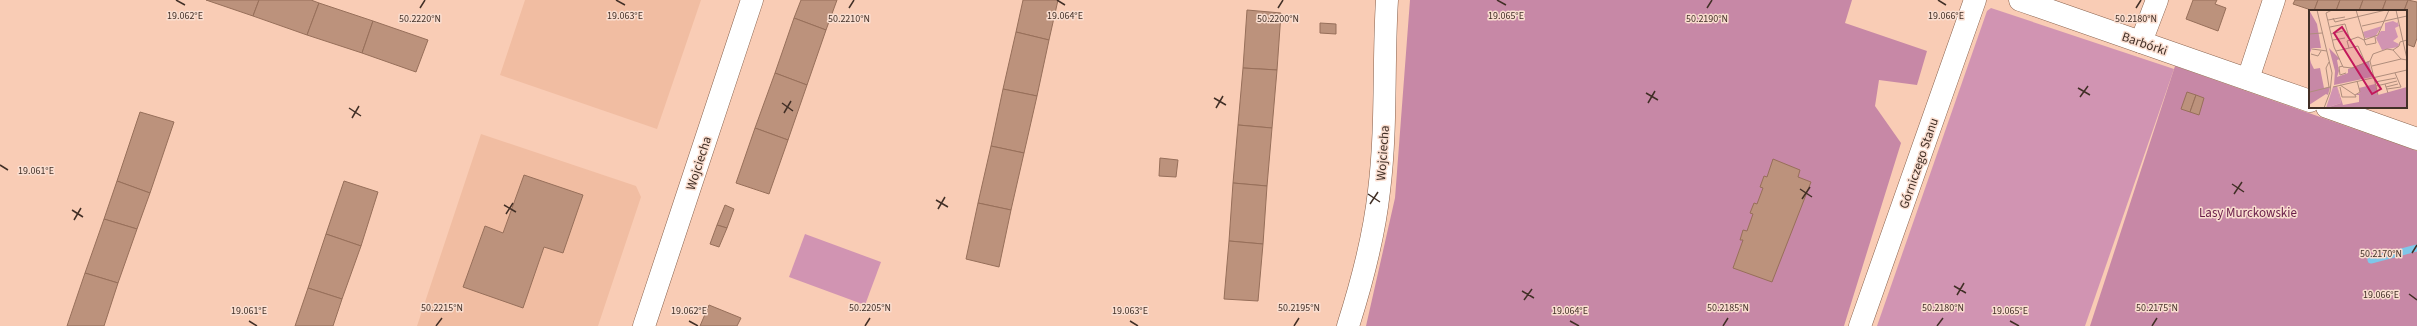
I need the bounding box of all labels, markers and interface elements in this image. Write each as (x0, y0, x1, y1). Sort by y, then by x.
text: 19.062°E (167, 9, 203, 23)
text: 19.063°E (607, 9, 643, 23)
text: 19.064°E (1047, 9, 1083, 23)
text: 19.065°E (1488, 9, 1524, 23)
text: 19.066°E (1928, 9, 1964, 23)
inset map (2309, 10, 2407, 108)
text: 50.2220°N (399, 12, 441, 26)
text: 50.2210°N (828, 12, 870, 26)
text: 50.2200°N (1257, 12, 1299, 26)
text: 50.2190°N (1686, 12, 1728, 26)
text: 50.2180°N (2115, 12, 2157, 26)
street label: Barbórki (2119, 28, 2170, 60)
street label: Górniczego Stanu (1895, 115, 1943, 211)
street label: Wojciecha (1372, 125, 1394, 181)
street label: Wojciecha (682, 134, 716, 193)
text: 19.061°E (18, 164, 54, 178)
park label: Lasy Murckowskie (2199, 204, 2297, 222)
text: 50.2170°N (2360, 247, 2402, 261)
text: 19.066°E (2363, 288, 2399, 302)
text: 50.2215°N (421, 301, 463, 315)
text: 50.2205°N (849, 301, 891, 315)
text: 50.2195°N (1278, 301, 1320, 315)
text: 50.2185°N (1707, 301, 1749, 315)
text: 50.2180°N (1922, 301, 1964, 315)
text: 50.2175°N (2136, 301, 2178, 315)
text: 19.061°E (231, 304, 267, 318)
text: 19.062°E (671, 304, 707, 318)
text: 19.063°E (1112, 304, 1148, 318)
text: 19.064°E (1552, 304, 1588, 318)
text: 19.065°E (1992, 304, 2028, 318)

